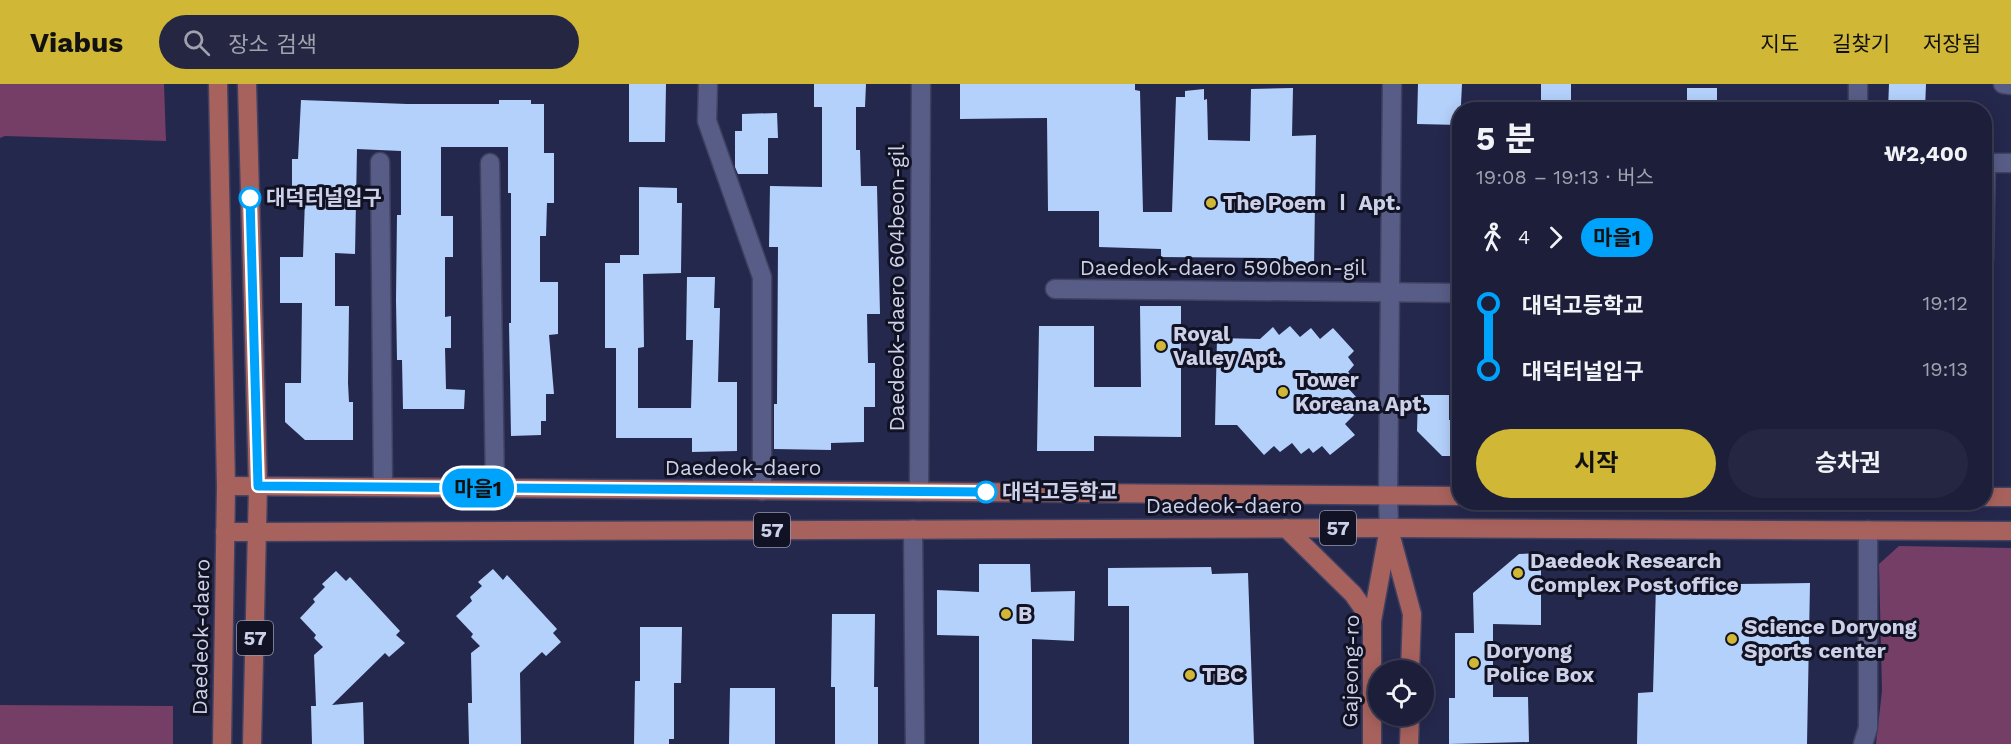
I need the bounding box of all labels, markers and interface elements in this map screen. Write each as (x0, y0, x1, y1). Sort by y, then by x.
search box (159, 15, 579, 69)
text: Viabus (30, 26, 123, 59)
icon: search (180, 26, 213, 59)
text: 지도 (1760, 31, 1799, 56)
text: 길찾기 (1832, 31, 1890, 56)
text: 저장됨 (1923, 31, 1981, 56)
text: 장소 검색 (228, 32, 317, 57)
text: 5 분 (1476, 119, 1535, 158)
text: ₩2,400 (1884, 141, 1968, 166)
street label: Daedeok-daero 604beon-gil (884, 144, 909, 432)
text: 19:08 – 19:13 · 버스 (1476, 165, 1654, 189)
place label: 대덕터널입구 (266, 185, 382, 210)
marker: 대덕터널입구 (239, 187, 261, 209)
place label: The Poem Ⅰ Apt. (1223, 190, 1401, 215)
marker: The Poem Ⅰ Apt. (1204, 196, 1218, 210)
icon: walk (1476, 221, 1509, 254)
icon: forward (1539, 221, 1572, 254)
text: 4 (1518, 225, 1530, 249)
text: 마을1 (1593, 225, 1641, 250)
street label: Daedeok-daero 590beon-gil (1080, 255, 1367, 280)
text: 19:12 (1922, 291, 1968, 315)
text: 대덕고등학교 (1522, 293, 1643, 318)
place label: Royal Valley Apt. (1173, 321, 1283, 370)
marker: Royal Valley Apt. (1154, 339, 1168, 353)
text: 19:13 (1922, 357, 1968, 381)
text: 대덕터널입구 (1522, 359, 1643, 384)
place label: Tower Koreana Apt. (1295, 367, 1428, 416)
marker: Tower Koreana Apt. (1276, 385, 1290, 399)
button: 시작 (1476, 429, 1716, 498)
button: 승차권 (1728, 429, 1968, 498)
street label: Daedeok-daero (665, 455, 821, 480)
line badge: 마을1 (444, 468, 512, 508)
text: 마을1 (454, 476, 502, 501)
place label: 대덕고등학교 (1002, 479, 1118, 504)
marker: 대덕고등학교 (975, 481, 997, 503)
street label: Daedeok-daero (1146, 493, 1302, 518)
road number: 57 (1320, 511, 1356, 545)
road number: 57 (754, 513, 790, 547)
place label: Daedeok Research Complex Post office (1530, 548, 1739, 597)
street label: Daedeok-daero (187, 559, 214, 715)
marker: Daedeok Research Complex Post office (1511, 566, 1525, 580)
place label: B (1018, 601, 1032, 626)
marker: B (999, 607, 1013, 621)
street label: Gajeong-ro (1337, 614, 1364, 728)
place label: Science Doryong Sports center (1744, 614, 1917, 663)
road number: 57 (237, 621, 273, 655)
marker: Science Doryong Sports center (1725, 632, 1739, 646)
place label: Doryong Police Box (1486, 638, 1595, 687)
marker: Doryong Police Box (1467, 656, 1481, 670)
map controls (1368, 660, 1434, 726)
button: locate (1368, 660, 1434, 726)
place label: TBC (1202, 662, 1244, 687)
marker: TBC (1183, 668, 1197, 682)

